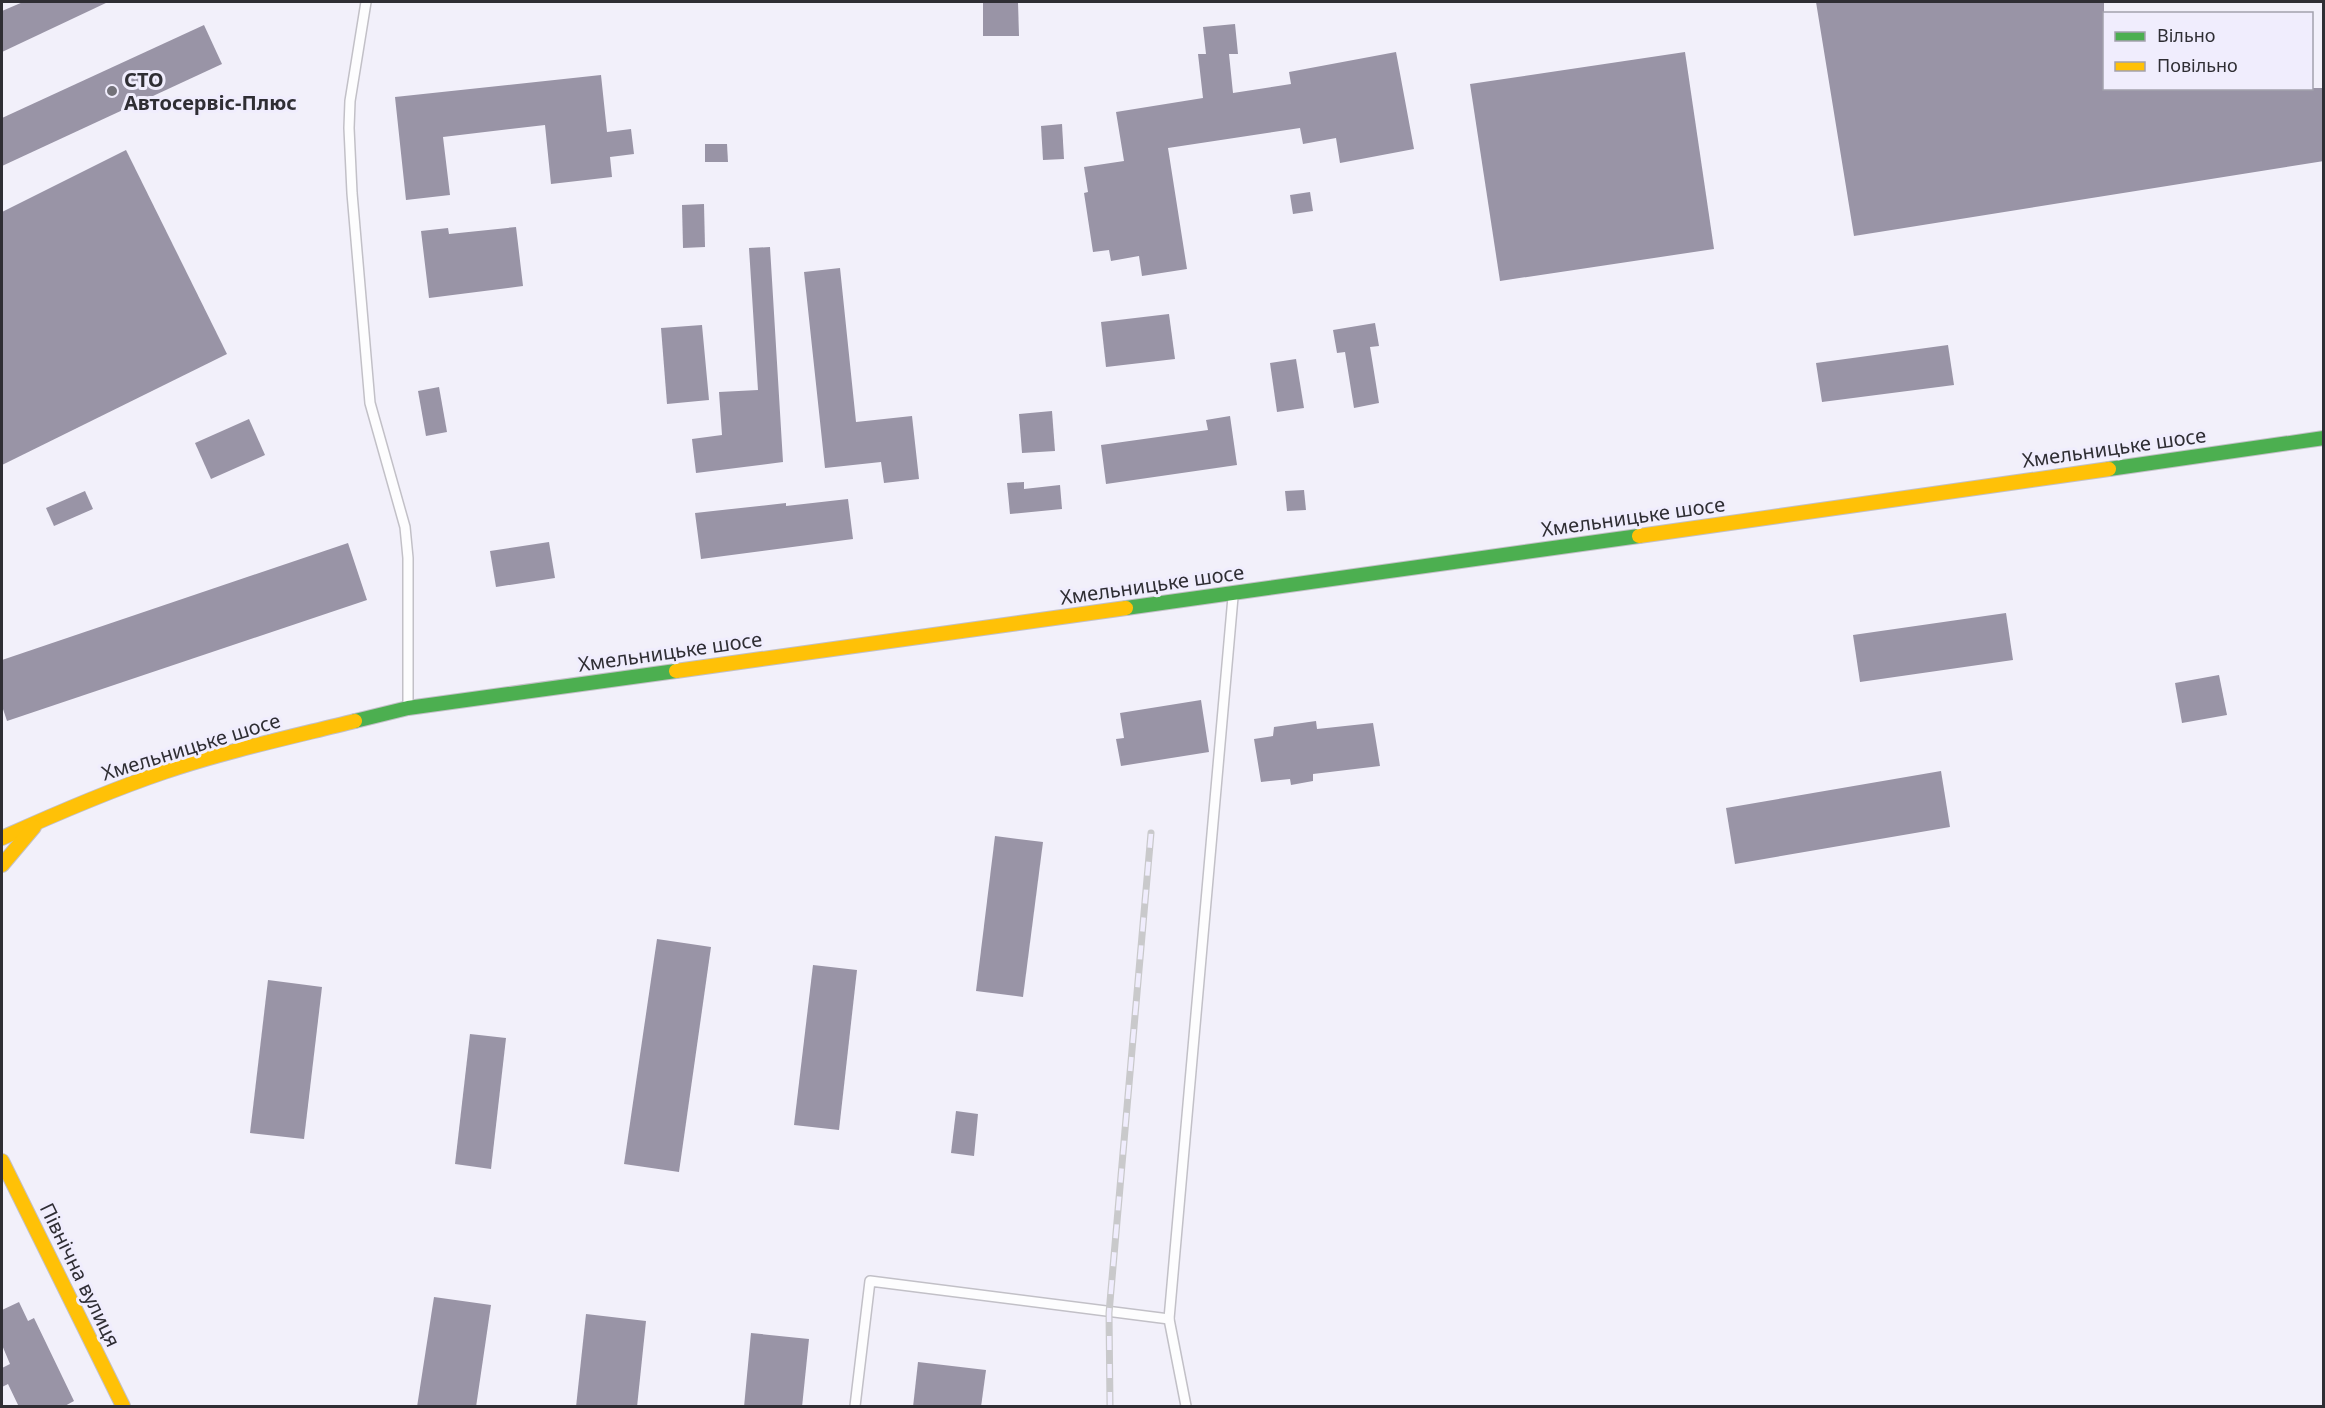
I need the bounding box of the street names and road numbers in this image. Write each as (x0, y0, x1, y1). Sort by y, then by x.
street label: Хмельницьке шосе (2020, 421, 2208, 474)
street label: Хмельницьке шосе (1539, 490, 1727, 543)
street label: Хмельницьке шосе (1058, 558, 1246, 611)
street label: Хмельницьке шосе (576, 625, 764, 678)
street label: Хмельницьке шосе (98, 706, 283, 787)
street label: Північна вулиця (34, 1198, 127, 1351)

